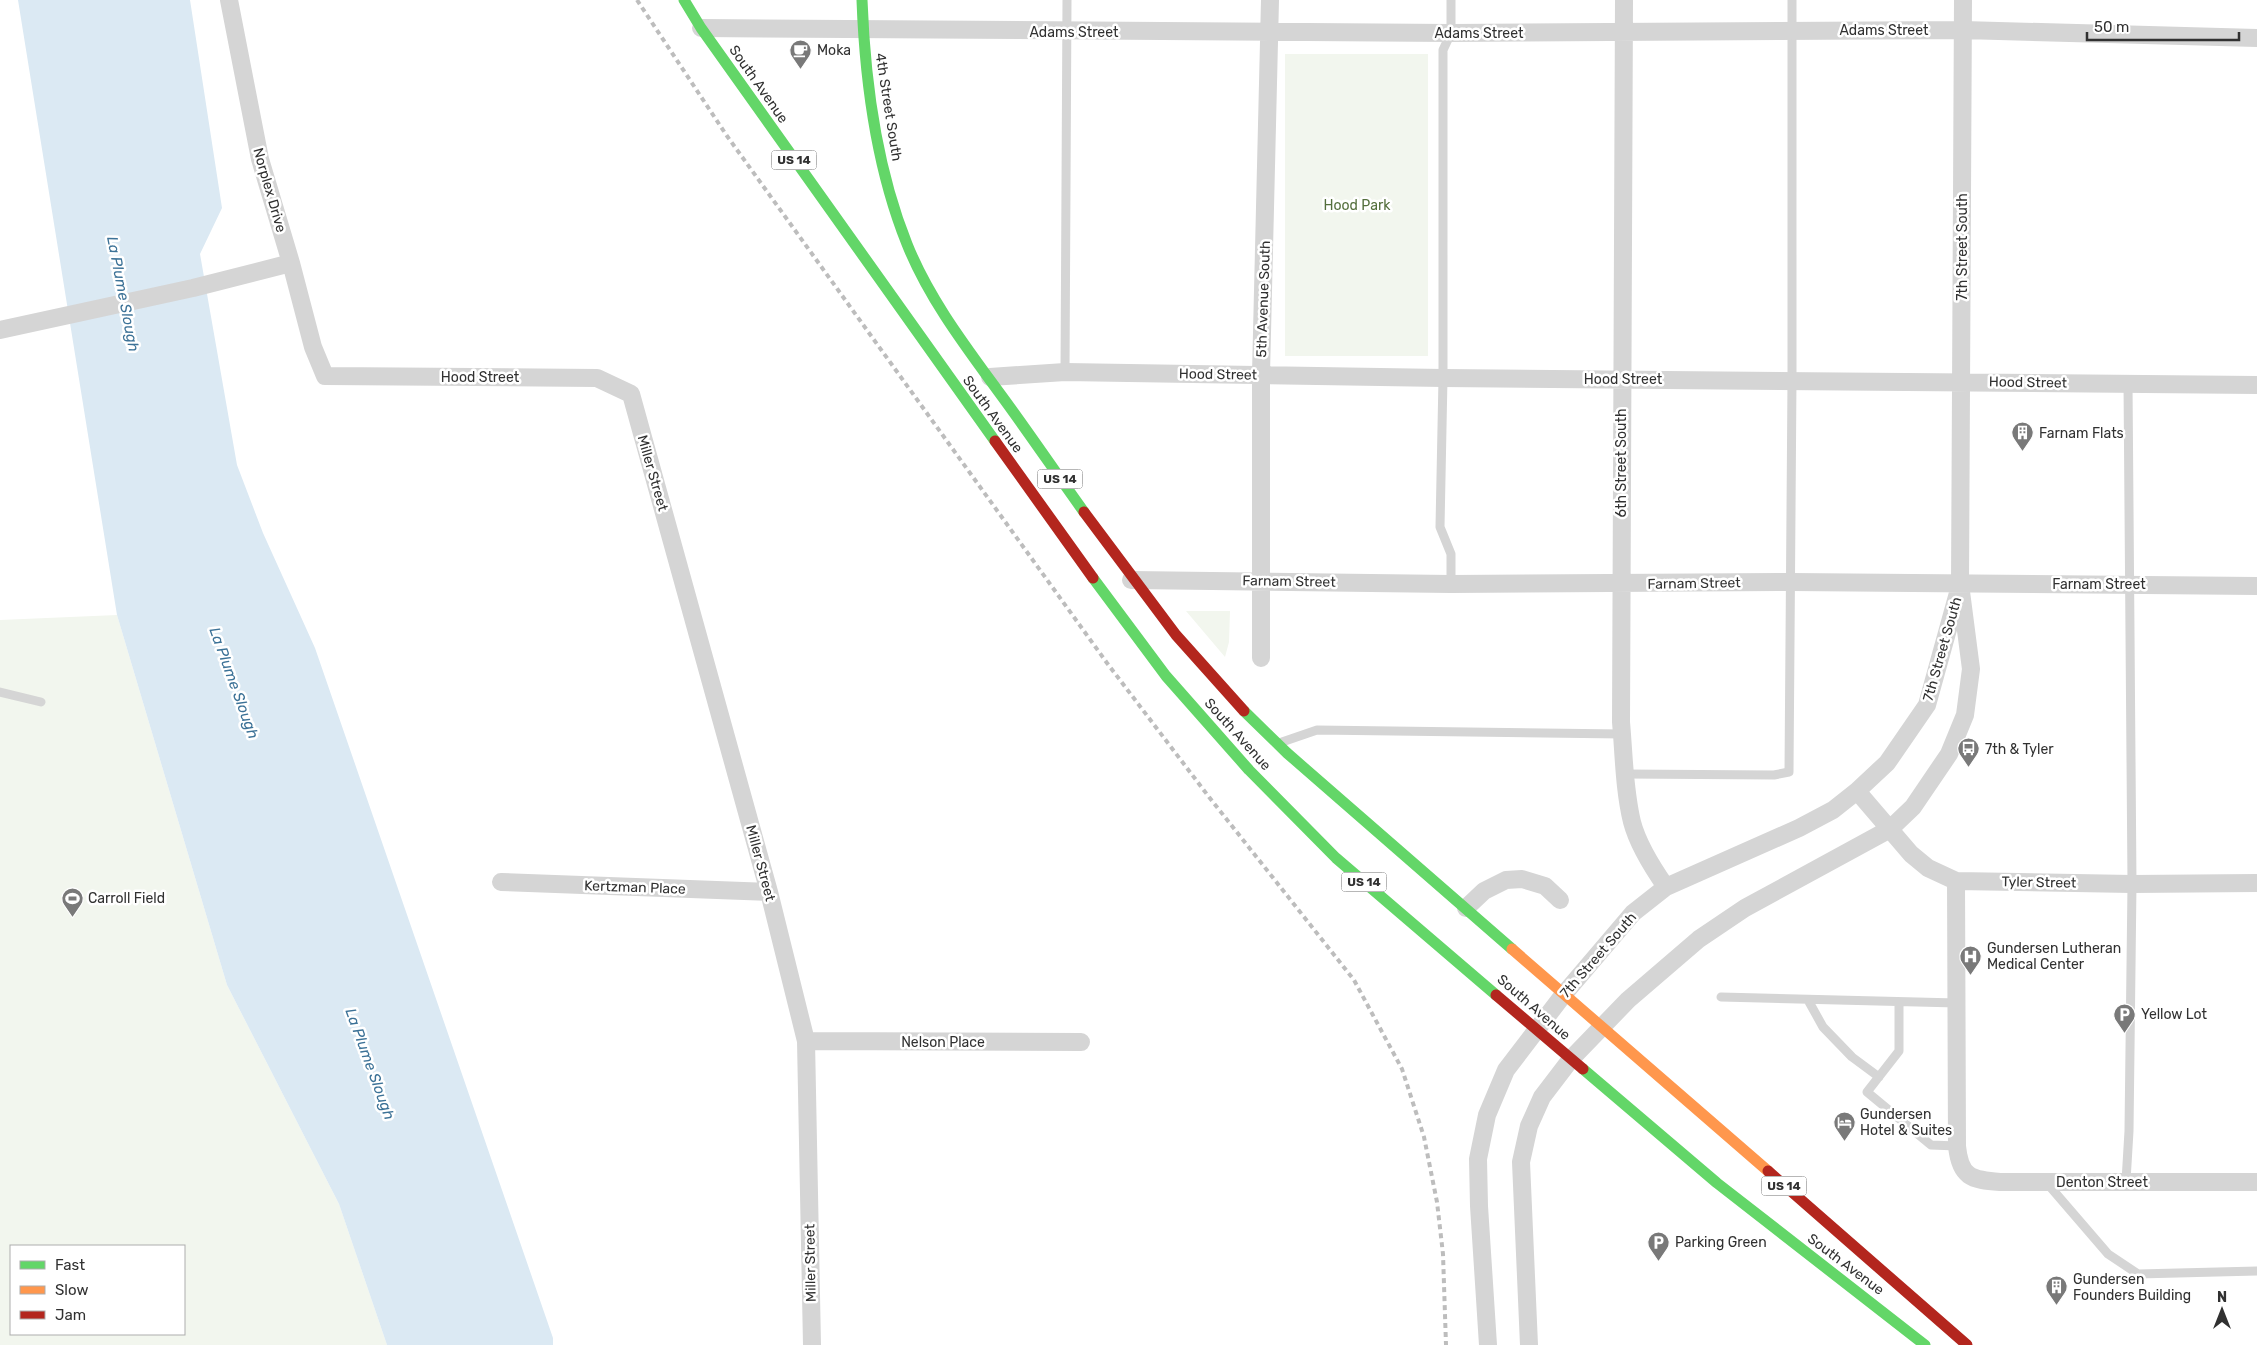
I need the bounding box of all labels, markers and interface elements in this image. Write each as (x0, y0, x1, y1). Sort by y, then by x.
scale bar (2087, 10, 2240, 42)
text: 50 m (2094, 18, 2129, 36)
street label: Adams Street (1840, 22, 1929, 39)
street label: Adams Street (1030, 24, 1119, 41)
street label: Adams Street (1435, 25, 1524, 42)
cafe icon: Moka (789, 38, 813, 69)
street label: South Avenue (725, 42, 792, 127)
place label: Moka (817, 42, 851, 59)
street label: 4th Street South (872, 52, 905, 162)
street label: Norplex Drive (249, 146, 290, 235)
road number: US 14 (772, 150, 816, 170)
street label: 7th Street South (1954, 193, 1971, 301)
park label: Hood Park (1324, 197, 1391, 214)
water label: La Plume Slough (103, 235, 143, 353)
street label: 5th Avenue South (1253, 240, 1274, 358)
street label: Hood Street (1179, 365, 1258, 384)
street label: Hood Street (441, 369, 520, 386)
street label: Hood Street (1584, 371, 1663, 388)
street label: South Avenue (959, 372, 1026, 456)
street label: Hood Street (1989, 373, 2068, 392)
street label: 6th Street South (1613, 409, 1630, 517)
building icon: Farnam Flats (2011, 421, 2035, 452)
place label: Farnam Flats (2039, 425, 2124, 442)
street label: Miller Street (634, 433, 672, 513)
road number: US 14 (1038, 469, 1082, 488)
street label: Farnam Street (1242, 572, 1336, 591)
street label: Farnam Street (1647, 574, 1741, 593)
street label: Farnam Street (2052, 576, 2146, 593)
street label: 7th Street South (1919, 595, 1965, 703)
water label: La Plume Slough (205, 625, 263, 741)
street label: South Avenue (1201, 695, 1275, 774)
bus stop icon: 7th & Tyler (1957, 737, 1981, 768)
place label: 7th & Tyler (1985, 741, 2054, 758)
street label: Miller Street (742, 823, 779, 904)
road number: US 14 (1342, 872, 1386, 892)
street label: Tyler Street (2001, 873, 2077, 892)
street label: Kertzman Place (584, 877, 686, 898)
sports icon: Carroll Field (60, 886, 84, 917)
place label: Carroll Field (88, 890, 165, 907)
street label: 7th Street South (1557, 909, 1640, 1002)
place label: Gundersen Lutheran Medical Center (1987, 940, 2121, 973)
hospital icon: Gundersen Lutheran Medical Center (1959, 944, 1983, 975)
street label: South Avenue (1494, 971, 1574, 1044)
parking icon: Yellow Lot (2113, 1002, 2137, 1033)
water label: La Plume Slough (341, 1006, 399, 1122)
place label: Yellow Lot (2141, 1006, 2207, 1023)
street label: Nelson Place (901, 1034, 985, 1051)
place label: Gundersen Hotel & Suites (1860, 1106, 1952, 1139)
hotel icon: Gundersen Hotel & Suites (1832, 1110, 1856, 1141)
street label: Denton Street (2056, 1174, 2148, 1191)
road number: US 14 (1762, 1176, 1806, 1196)
street label: Miller Street (801, 1223, 820, 1302)
parking icon: Parking Green (1647, 1230, 1671, 1261)
street label: South Avenue (1804, 1230, 1887, 1299)
place label: Parking Green (1675, 1234, 1767, 1251)
legend (10, 1245, 185, 1335)
text: Fast (55, 1256, 85, 1274)
place label: Gundersen Founders Building (2073, 1271, 2191, 1304)
building icon: Gundersen Founders Building (2045, 1275, 2069, 1306)
text: Slow (55, 1281, 88, 1299)
north arrow (2197, 1285, 2247, 1335)
text: N (2217, 1289, 2227, 1306)
text: Jam (55, 1306, 86, 1324)

